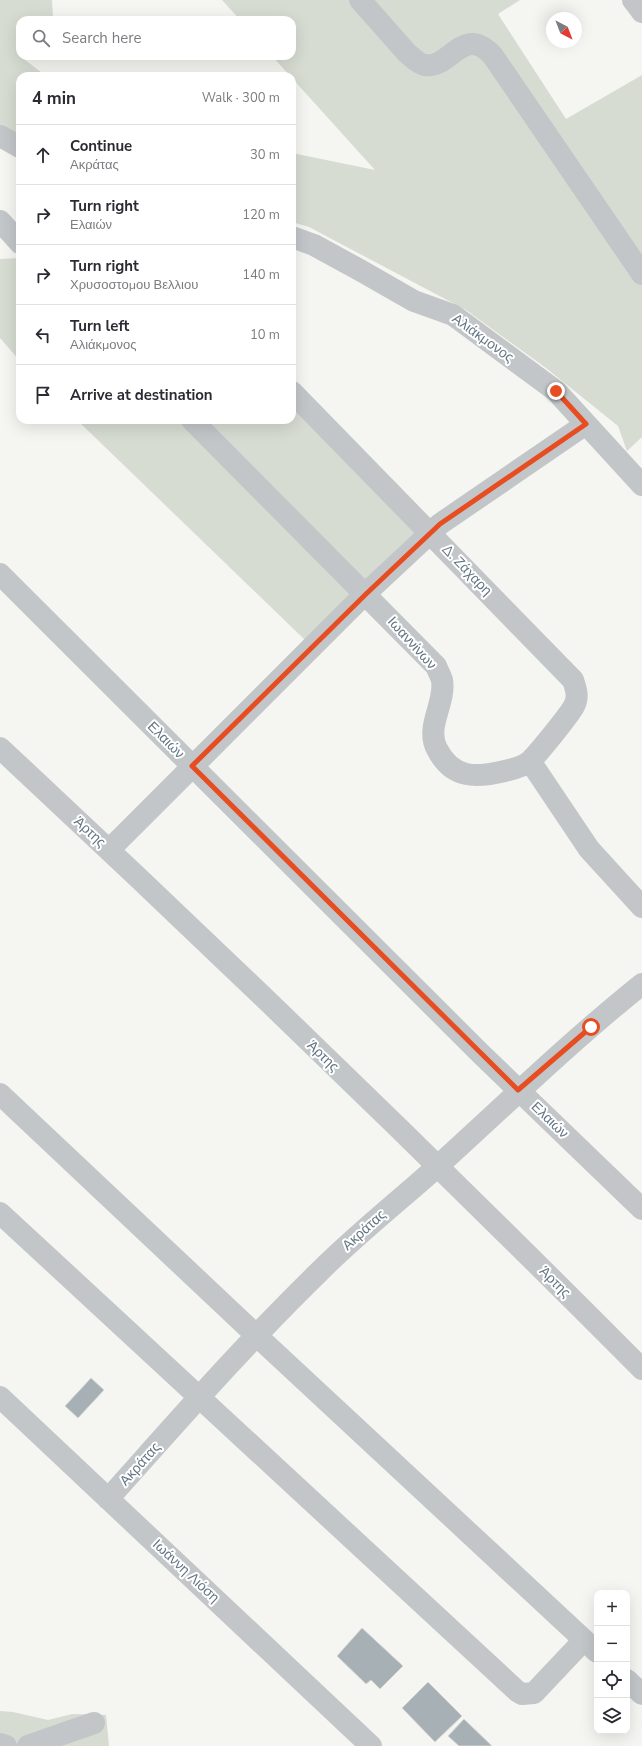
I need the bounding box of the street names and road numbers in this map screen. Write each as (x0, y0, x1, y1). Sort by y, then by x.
street label: Αλιάκμονος (448, 309, 518, 367)
street label: Δ. Ζάχαρη (438, 540, 496, 600)
street label: Ιωαννίνων (383, 613, 441, 673)
street label: Ελαιών (143, 717, 189, 763)
street label: Άρτης (70, 812, 110, 852)
street label: Άρτης (303, 1036, 343, 1076)
street label: Ελαιών (527, 1097, 573, 1143)
street label: Ακράτας (338, 1205, 390, 1255)
street label: Άρτης (535, 1262, 575, 1302)
street label: Ακράτας (115, 1438, 165, 1490)
street label: Ιωάννη Λιόση (148, 1535, 224, 1607)

